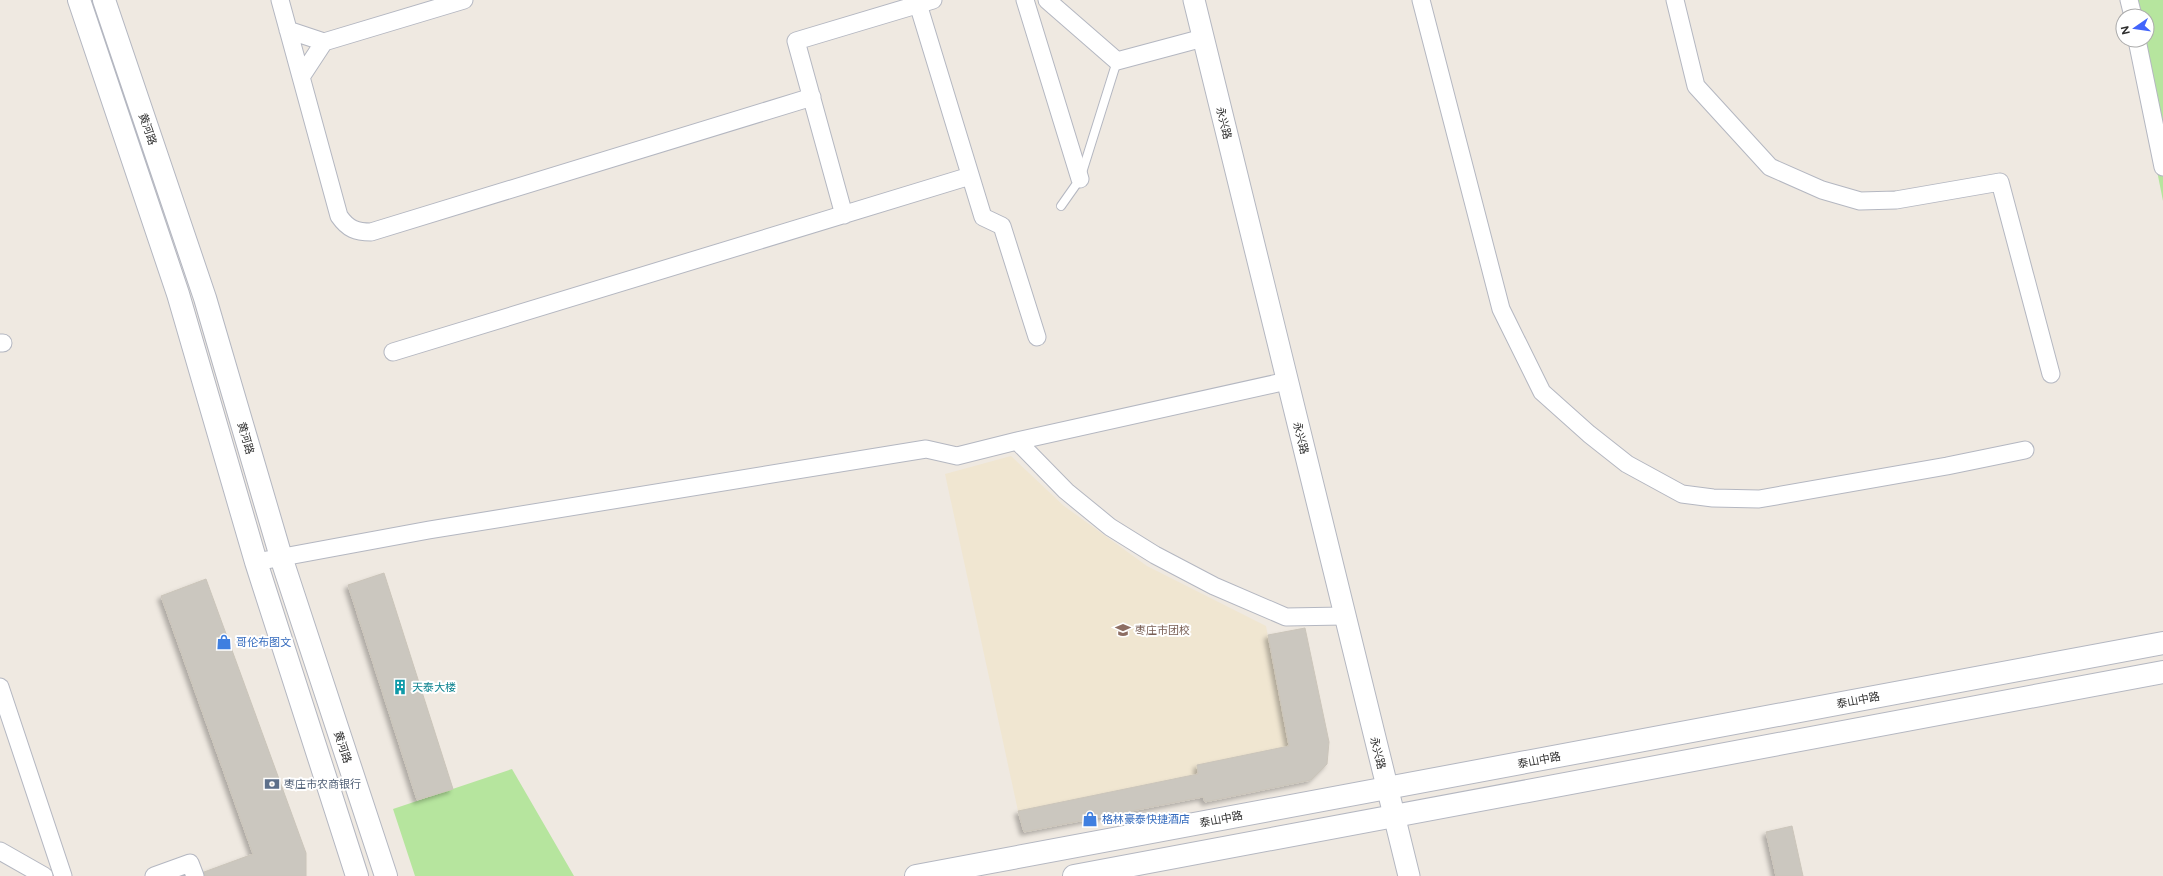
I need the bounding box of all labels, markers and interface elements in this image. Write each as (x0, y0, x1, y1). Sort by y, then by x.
north arrow (2115, 8, 2155, 48)
text: N (2118, 25, 2133, 36)
street label: 永兴路 (1213, 106, 1234, 141)
street label: 黄河路 (136, 111, 159, 147)
street label: 黄河路 (235, 420, 256, 456)
street label: 永兴路 (1290, 421, 1311, 456)
school or university icon: 枣庄市团校 (1114, 621, 1132, 639)
place label: 枣庄市团校 (1135, 624, 1190, 637)
shop icon: 哥伦布图文 (215, 633, 233, 651)
place label: 哥伦布图文 (236, 636, 291, 649)
building icon: 天泰大楼 (391, 678, 409, 696)
place label: 天泰大楼 (412, 681, 456, 694)
street label: 泰山中路 (1835, 690, 1881, 711)
street label: 黄河路 (331, 729, 354, 765)
street label: 永兴路 (1367, 736, 1388, 771)
street label: 泰山中路 (1516, 750, 1562, 771)
bank icon: 枣庄市农商银行 (263, 775, 281, 793)
place label: 枣庄市农商银行 (284, 778, 361, 791)
street label: 泰山中路 (1198, 809, 1244, 830)
shop icon: 格林豪泰快捷酒店 (1081, 810, 1099, 828)
place label: 格林豪泰快捷酒店 (1102, 813, 1190, 826)

